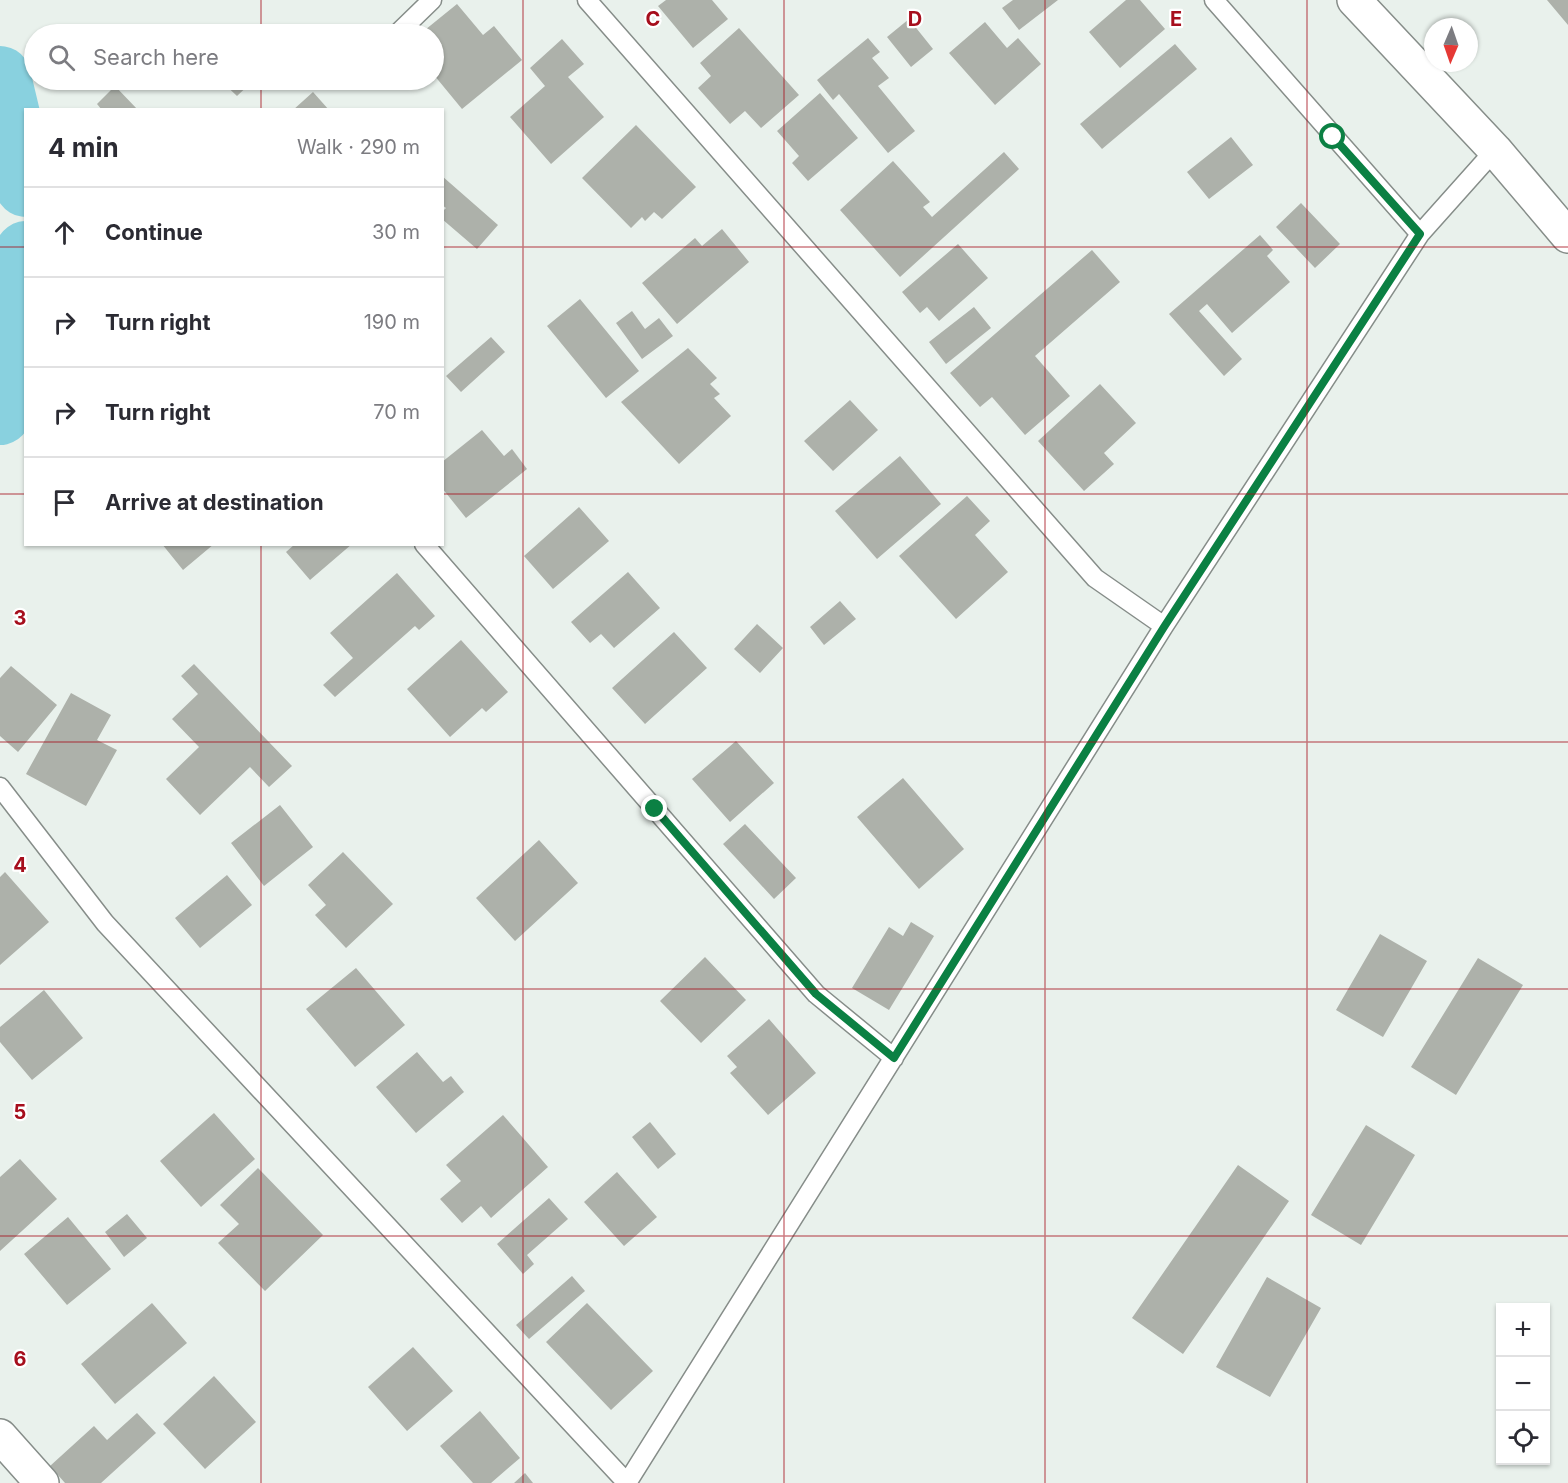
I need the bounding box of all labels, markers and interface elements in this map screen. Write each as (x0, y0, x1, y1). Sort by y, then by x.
text: C (646, 7, 660, 31)
text: D (908, 7, 922, 31)
text: E (1170, 7, 1182, 31)
north arrow (1424, 18, 1478, 72)
search box (24, 24, 444, 90)
icon: search (45, 41, 78, 74)
text: Search here (93, 44, 219, 70)
route start (1319, 123, 1345, 149)
text: 4 min (48, 132, 119, 163)
text: Walk · 290 m (297, 135, 420, 159)
icon: ahead (48, 216, 81, 249)
text: Continue (105, 219, 203, 245)
text: 30 m (372, 220, 420, 244)
icon: right (48, 306, 81, 339)
text: Turn right (105, 309, 211, 335)
text: 190 m (364, 310, 420, 334)
icon: right (48, 396, 81, 429)
text: Turn right (105, 399, 211, 425)
text: 70 m (373, 400, 420, 424)
icon: arrive (48, 486, 81, 519)
text: Arrive at destination (105, 489, 324, 515)
text: 3 (14, 606, 26, 630)
route end (641, 795, 667, 821)
text: 4 (13, 853, 27, 877)
text: 5 (14, 1100, 26, 1124)
map controls (1496, 1303, 1550, 1465)
button: + (1496, 1303, 1550, 1357)
text: 6 (14, 1347, 27, 1371)
button: − (1496, 1357, 1550, 1411)
button: locate (1496, 1411, 1550, 1465)

